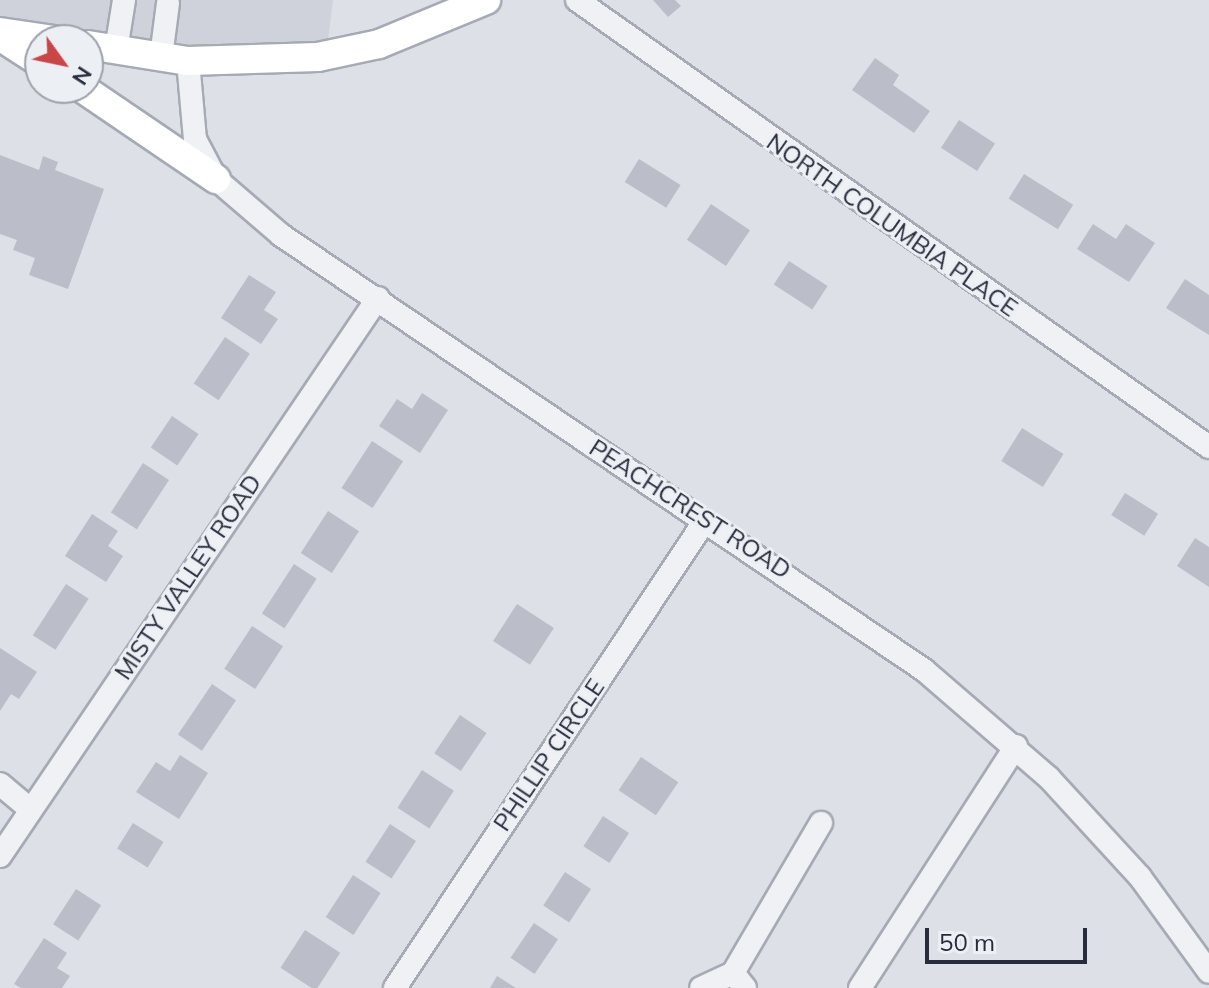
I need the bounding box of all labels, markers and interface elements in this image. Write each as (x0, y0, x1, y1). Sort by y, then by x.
north arrow (24, 24, 104, 104)
text: N (66, 61, 99, 91)
street label: NORTH COLUMBIA PLACE (761, 127, 1023, 323)
street label: PEACHCREST ROAD (584, 433, 796, 585)
street label: MISTY VALLEY ROAD (109, 469, 267, 685)
street label: PHILLIP CIRCLE (488, 673, 610, 837)
scale bar (929, 912, 1091, 962)
text: 50 m (939, 927, 995, 957)

